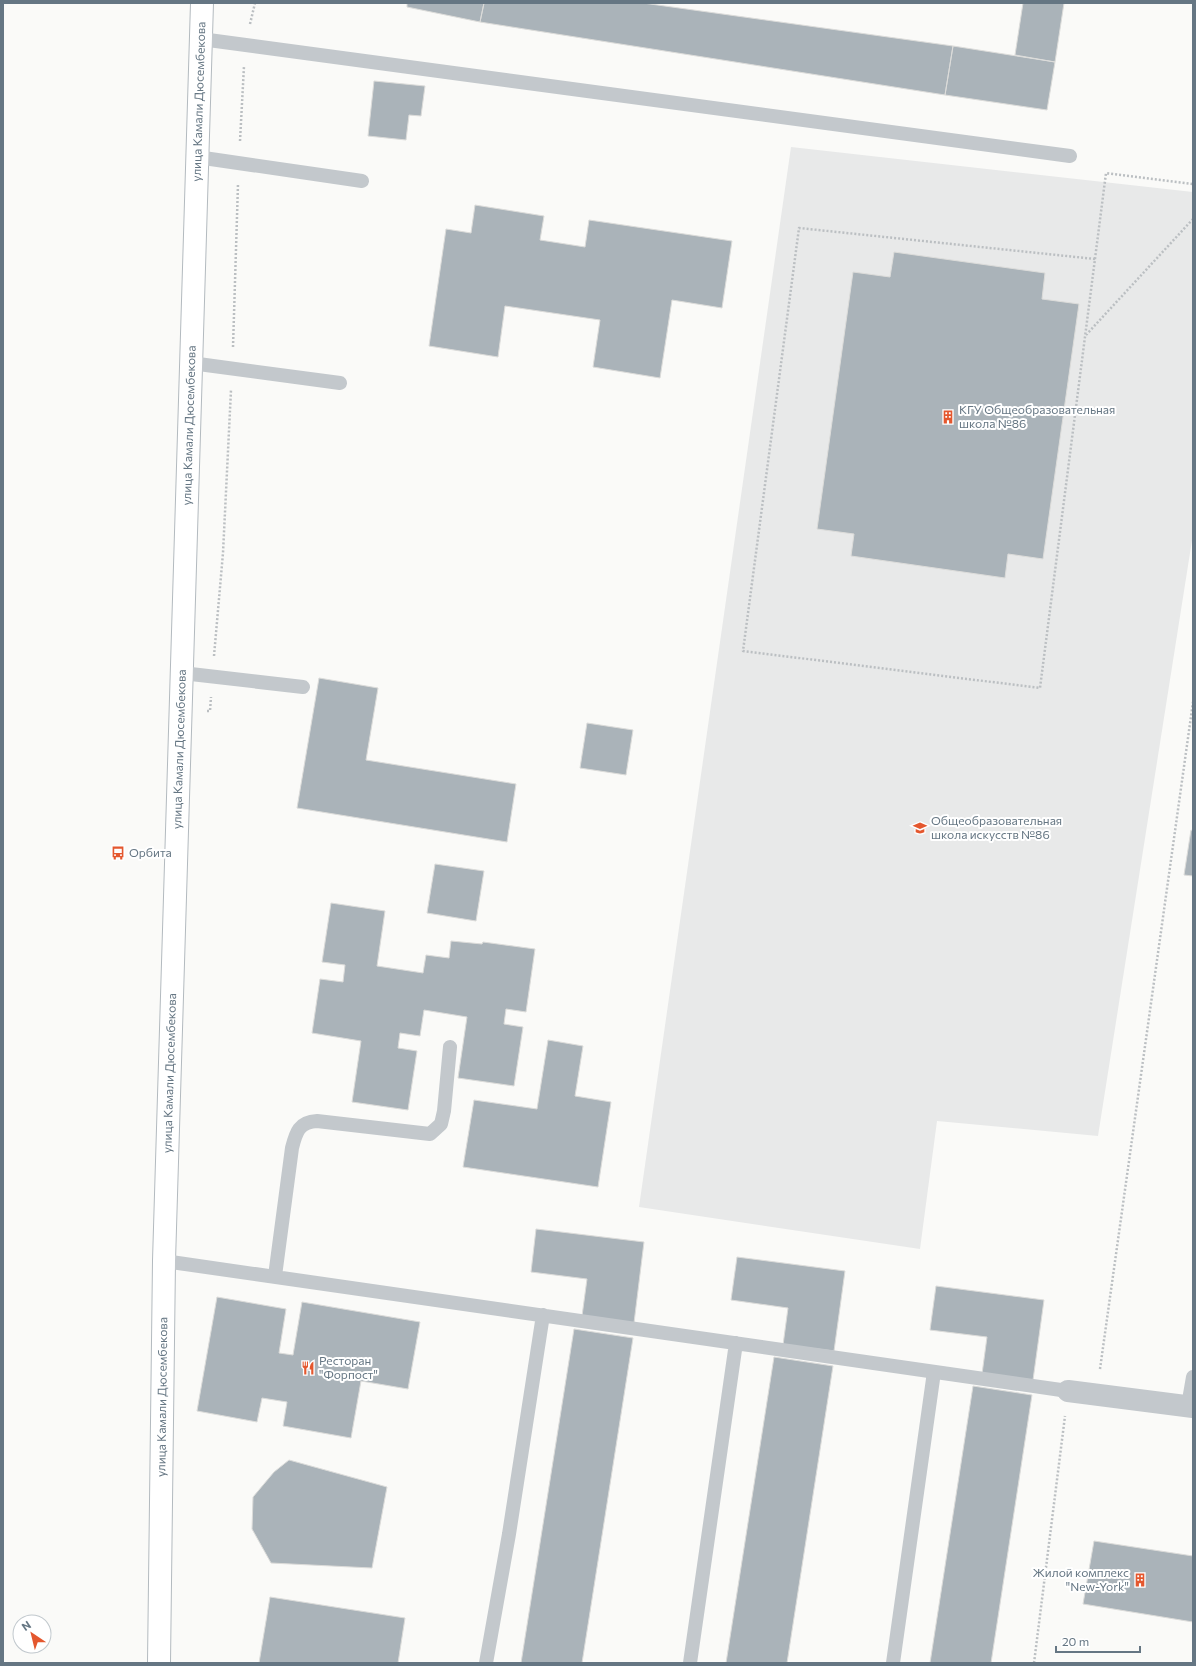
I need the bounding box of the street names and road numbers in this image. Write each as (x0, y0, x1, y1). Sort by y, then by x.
street label: улица Камали Дюсембекова (189, 21, 207, 182)
street label: улица Камали Дюсембекова (179, 345, 198, 506)
street label: улица Камали Дюсембекова (169, 669, 188, 829)
street label: улица Камали Дюсембекова (159, 993, 178, 1153)
street label: улица Камали Дюсембекова (153, 1317, 169, 1477)

